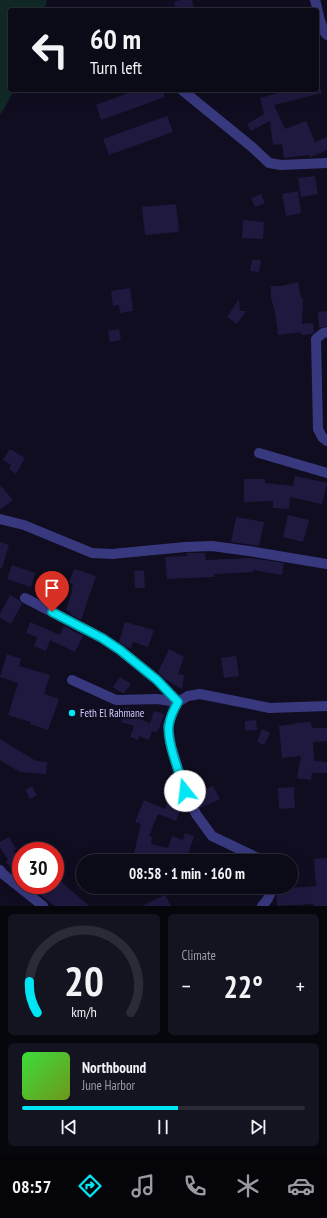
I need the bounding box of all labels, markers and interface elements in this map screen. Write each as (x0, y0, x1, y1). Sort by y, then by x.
text: 60 m (90, 20, 141, 57)
icon: left (24, 24, 76, 76)
text: Turn left (90, 56, 142, 79)
pin (35, 571, 69, 612)
icon: arrive (41, 577, 63, 599)
place label: Feth El Rahmane (80, 706, 145, 720)
marker: Feth El Rahmane (67, 708, 77, 718)
position arrow (164, 770, 206, 812)
speed limit sign: 30 (12, 842, 64, 894)
text: 08:58 · 1 min · 160 m (129, 864, 245, 883)
text: Climate (182, 947, 216, 964)
text: 20 (64, 953, 104, 1006)
text: 22° (223, 967, 263, 1006)
text: − (182, 972, 191, 1000)
text: + (296, 972, 305, 1000)
text: km/h (71, 1001, 96, 1020)
text: Northbound (82, 1058, 146, 1077)
text: June Harbor (82, 1077, 135, 1094)
icon: previous (58, 1116, 80, 1138)
icon: pause (152, 1116, 174, 1138)
icon: next (247, 1116, 269, 1138)
icon: directions (76, 1172, 104, 1200)
icon: music (129, 1172, 157, 1200)
icon: phone (181, 1172, 209, 1200)
icon: climate (234, 1172, 262, 1200)
icon: car (287, 1172, 315, 1200)
text: 08:57 (12, 1175, 51, 1198)

